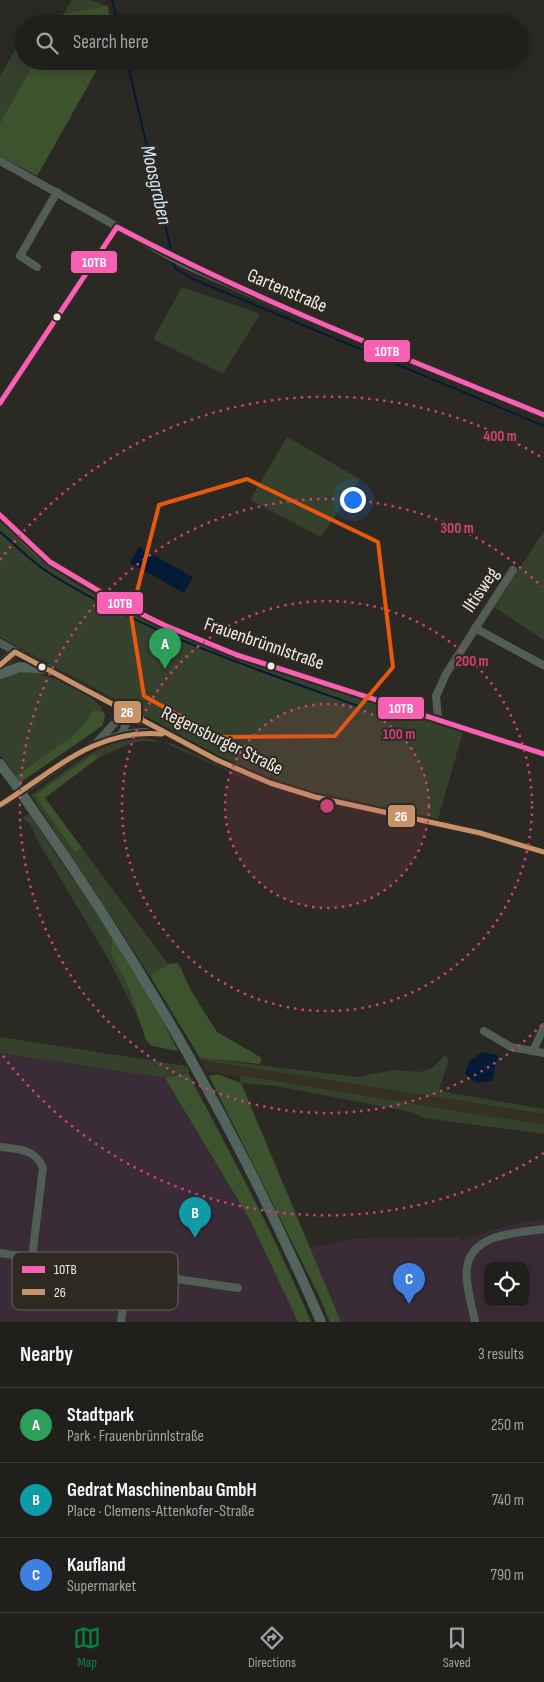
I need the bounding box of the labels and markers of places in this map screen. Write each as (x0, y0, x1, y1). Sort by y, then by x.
unlabelled marker (52, 312, 62, 322)
pin: A (149, 628, 181, 669)
unlabelled marker (266, 661, 276, 671)
unlabelled marker (37, 662, 47, 672)
centre of rings (318, 797, 336, 815)
pin: B (179, 1197, 211, 1238)
pin: C (393, 1263, 425, 1304)

